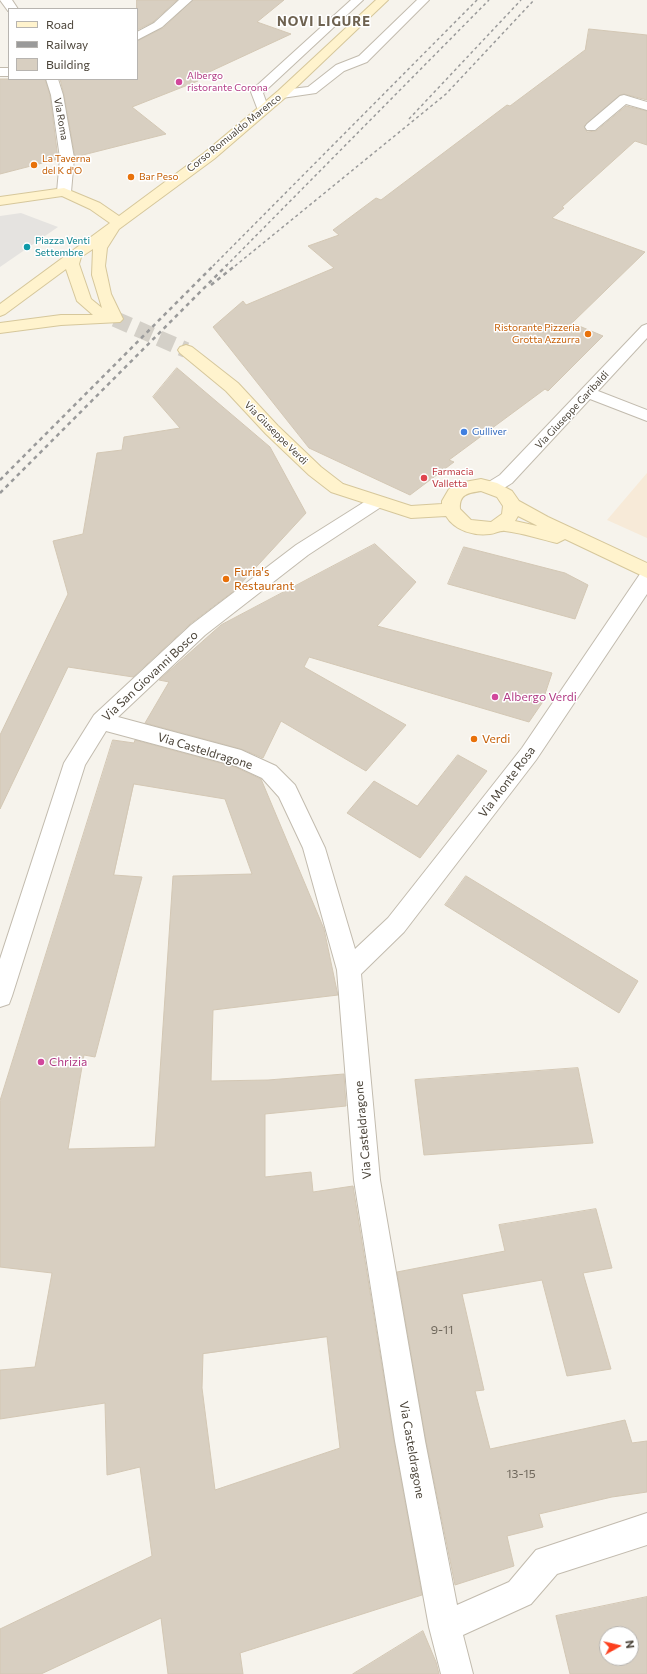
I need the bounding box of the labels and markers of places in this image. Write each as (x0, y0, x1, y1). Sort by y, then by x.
place label: Albergo ristorante Corona (187, 70, 268, 94)
marker: Albergo ristorante Corona (174, 77, 184, 87)
place label: La Taverna del K d'O (42, 153, 91, 176)
marker: La Taverna del K d'O (29, 160, 39, 170)
place label: Bar Peso (139, 171, 178, 183)
marker: Bar Peso (126, 172, 136, 182)
place label: Piazza Venti Settembre (35, 235, 90, 258)
marker: Piazza Venti Settembre (22, 242, 32, 252)
place label: Ristorante Pizzeria Grotta Azzurra (494, 322, 580, 346)
marker: Ristorante Pizzeria Grotta Azzurra (583, 329, 593, 339)
place label: Gulliver (472, 426, 507, 438)
marker: Gulliver (459, 427, 469, 437)
place label: Farmacia Valletta (432, 466, 473, 490)
marker: Farmacia Valletta (419, 473, 429, 483)
place label: Furia's Restaurant (234, 565, 294, 593)
marker: Furia's Restaurant (221, 574, 231, 584)
place label: Albergo Verdi (503, 690, 577, 704)
marker: Albergo Verdi (490, 692, 500, 702)
place label: Verdi (482, 732, 510, 746)
marker: Verdi (469, 734, 479, 744)
place label: Chrizia (49, 1055, 87, 1069)
marker: Chrizia (36, 1057, 46, 1067)

